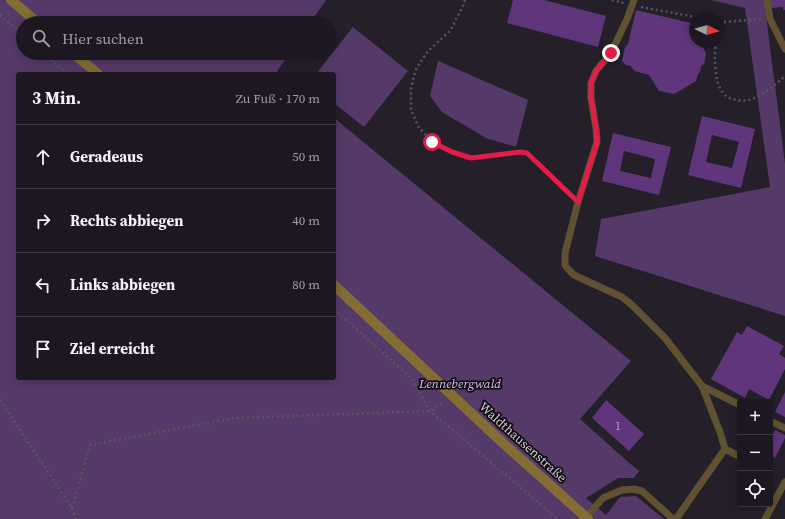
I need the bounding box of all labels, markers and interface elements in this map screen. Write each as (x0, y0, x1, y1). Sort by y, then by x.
north arrow (689, 12, 725, 48)
search box (16, 16, 336, 60)
icon: search (30, 27, 52, 49)
text: Hier suchen (62, 28, 144, 49)
route end (602, 44, 620, 62)
text: 3 Min. (32, 86, 81, 110)
text: Zu Fuß · 170 m (236, 90, 320, 107)
route start (423, 133, 441, 151)
icon: ahead (32, 146, 54, 168)
text: Geradeaus (70, 146, 143, 167)
text: 50 m (292, 148, 320, 165)
icon: right (32, 210, 54, 232)
text: Rechts abbiegen (70, 210, 184, 231)
text: 40 m (292, 212, 320, 229)
icon: left (32, 274, 54, 296)
text: Links abbiegen (70, 274, 175, 295)
text: 80 m (292, 276, 320, 293)
icon: arrive (32, 338, 54, 360)
text: Ziel erreicht (70, 338, 155, 359)
park label: Lennebergwald (418, 375, 501, 392)
street label: Waldthausenstraße (476, 398, 571, 486)
map controls (737, 399, 773, 507)
button: + (737, 399, 773, 435)
house number: 1 (615, 419, 621, 434)
button: − (737, 435, 773, 471)
button: locate (737, 471, 773, 507)

